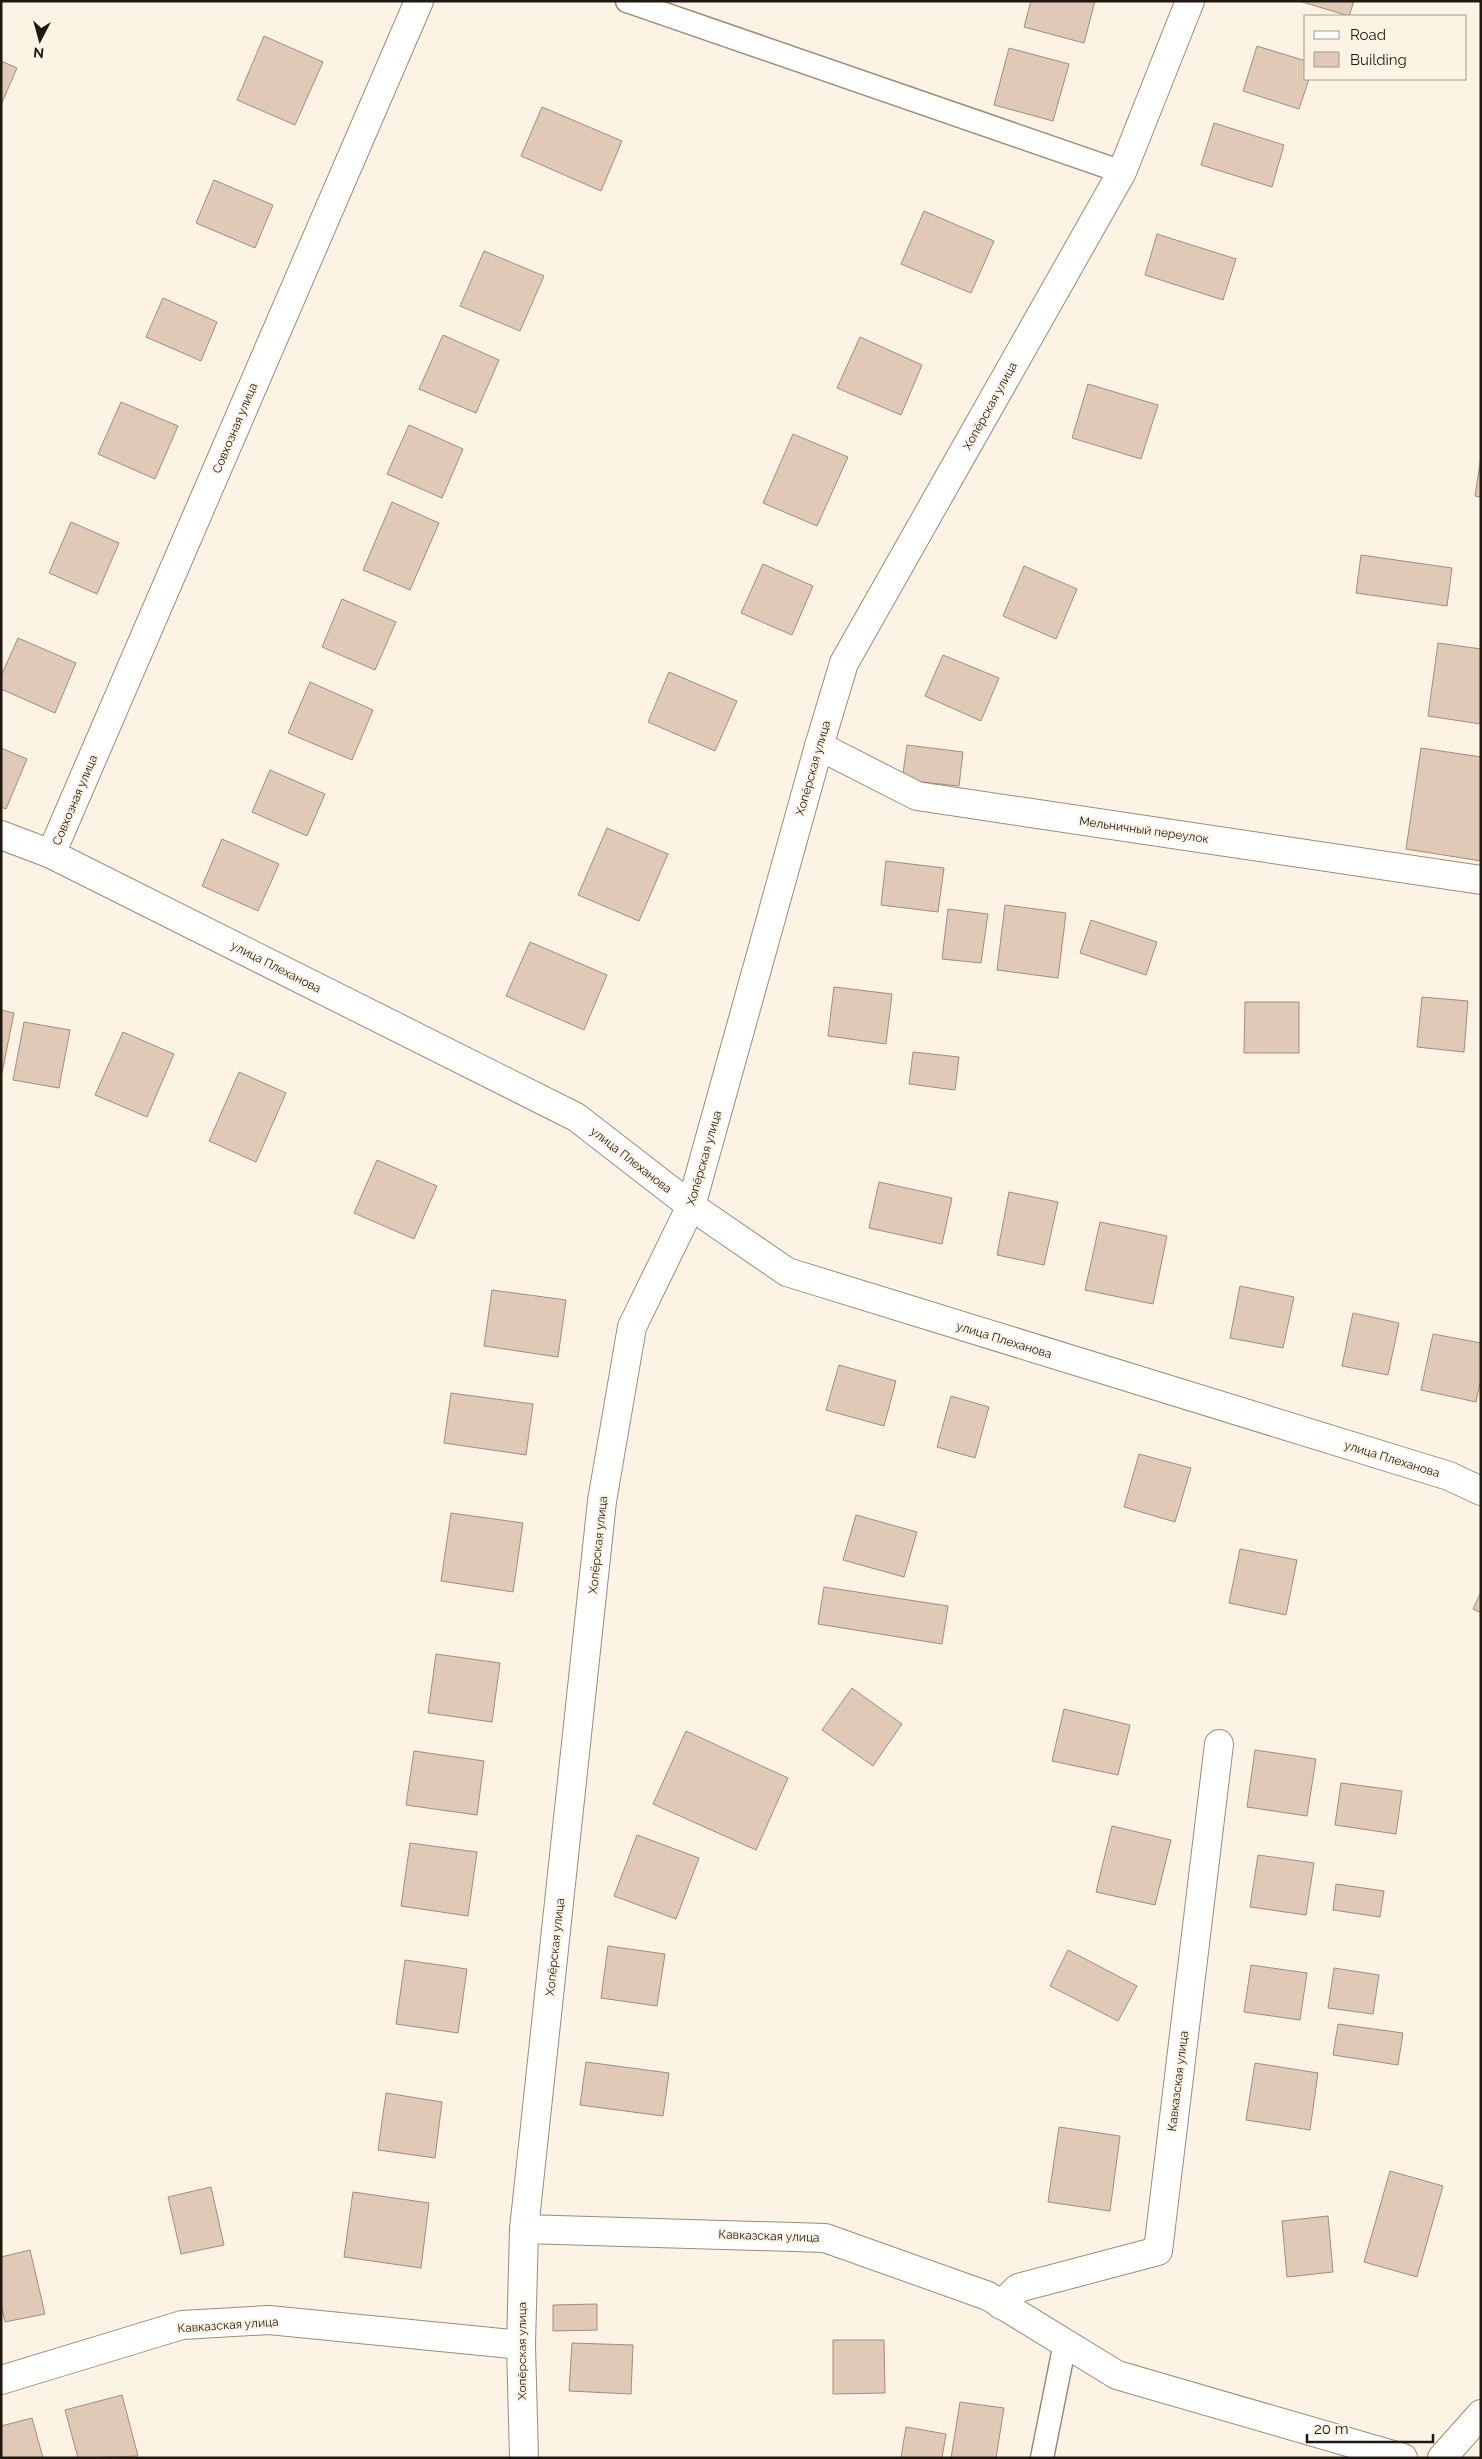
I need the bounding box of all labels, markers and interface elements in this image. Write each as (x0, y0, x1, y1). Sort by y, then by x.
north arrow (15, 15, 65, 65)
legend (1304, 15, 1467, 80)
text: Road (1350, 26, 1386, 44)
text: N (32, 44, 45, 61)
text: Building (1350, 51, 1407, 69)
street label: Хопёрская улица (960, 360, 1020, 452)
street label: Совхозная улица (210, 381, 260, 475)
street label: Хопёрская улица (793, 719, 833, 817)
street label: Совхозная улица (50, 753, 100, 847)
street label: Мельничный переулок (1078, 814, 1210, 846)
street label: улица Плеханова (229, 938, 323, 996)
street label: Хопёрская улица (684, 1109, 724, 1207)
street label: улица Плеханова (588, 1124, 674, 1196)
street label: улица Плеханова (955, 1319, 1053, 1361)
street label: улица Плеханова (1343, 1438, 1441, 1480)
street label: Хопёрская улица (586, 1495, 610, 1595)
street label: Хопёрская улица (543, 1897, 567, 1997)
street label: Кавказская улица (1165, 2030, 1191, 2132)
street label: Кавказская улица (718, 2227, 820, 2245)
street label: Хопёрская улица (515, 2302, 529, 2400)
street label: Кавказская улица (177, 2314, 279, 2336)
scale bar (1307, 2412, 1433, 2444)
text: 20 m (1314, 2420, 1349, 2438)

